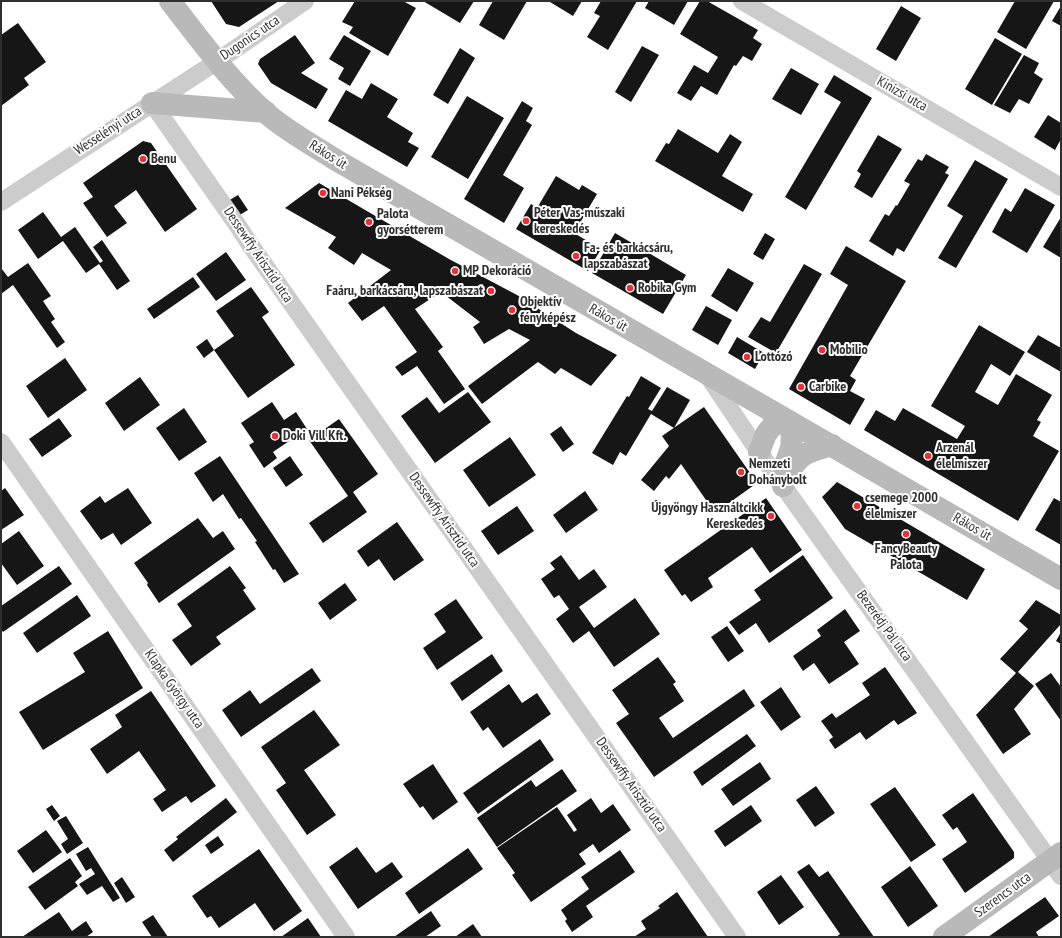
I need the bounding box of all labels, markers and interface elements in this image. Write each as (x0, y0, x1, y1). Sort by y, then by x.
street label: Dugonics utca (217, 12, 283, 64)
street label: Kinizsi utca (874, 73, 930, 115)
street label: Wesselényi utca (71, 103, 145, 159)
street label: Rákos út (306, 137, 350, 173)
place label: Benu (151, 151, 176, 167)
marker: Benu (138, 154, 148, 164)
place label: Nani Pékség (331, 185, 392, 201)
marker: Nani Pékség (318, 188, 328, 198)
street label: Dessewffy Arisztid utca (220, 204, 296, 306)
place label: Péter Vas-műszaki kereskedés (534, 205, 625, 238)
place label: Palota gyorsétterem (377, 206, 443, 238)
marker: Péter Vas-műszaki kereskedés (521, 216, 531, 226)
marker: Palota gyorsétterem (364, 217, 374, 227)
place label: Fa- és barkácsáru, lapszabászat (584, 240, 673, 272)
marker: Fa- és barkácsáru, lapszabászat (571, 251, 581, 261)
place label: MP Dekoráció (463, 263, 531, 279)
marker: MP Dekoráció (450, 266, 460, 276)
place label: Robika Gym (638, 280, 696, 296)
place label: Faáru, barkácsáru, lapszabászat (326, 283, 483, 299)
marker: Robika Gym (625, 283, 635, 293)
marker: Faáru, barkácsáru, lapszabászat (486, 286, 496, 296)
place label: Objektív fényképész (520, 294, 576, 326)
street label: Rákos út (586, 300, 630, 336)
marker: Objektív fényképész (507, 305, 517, 315)
place label: Mobilio (830, 342, 868, 358)
marker: Mobilio (817, 345, 827, 355)
place label: Lottózó (755, 349, 793, 365)
marker: Lottózó (742, 352, 752, 362)
place label: Carbike (809, 379, 846, 395)
marker: Carbike (796, 382, 806, 392)
place label: Doki Vill Kft. (283, 428, 346, 444)
marker: Doki Vill Kft. (270, 431, 280, 441)
place label: Arzenál élelmiszer (936, 440, 987, 472)
marker: Arzenál élelmiszer (923, 451, 933, 461)
place label: Nemzeti Dohánybolt (749, 456, 807, 488)
marker: Nemzeti Dohánybolt (736, 467, 746, 477)
street label: Dessewffy Arisztid utca (405, 469, 483, 571)
place label: csemege 2000 élelmiszer (865, 490, 938, 522)
place label: Újgyöngy Használtcikk Kereskedés (651, 500, 763, 532)
marker: csemege 2000 élelmiszer (852, 501, 862, 511)
street label: Rákos út (950, 509, 994, 545)
marker: Újgyöngy Használtcikk Kereskedés (766, 511, 776, 521)
marker: FancyBeauty Palota (901, 529, 911, 539)
place label: FancyBeauty Palota (875, 541, 937, 574)
street label: Bezerédj Pál utca (853, 587, 915, 665)
street label: Klapka György utca (141, 646, 207, 732)
street label: Dessewffy Arisztid utca (592, 734, 670, 836)
street label: Szerencs utca (972, 869, 1034, 921)

